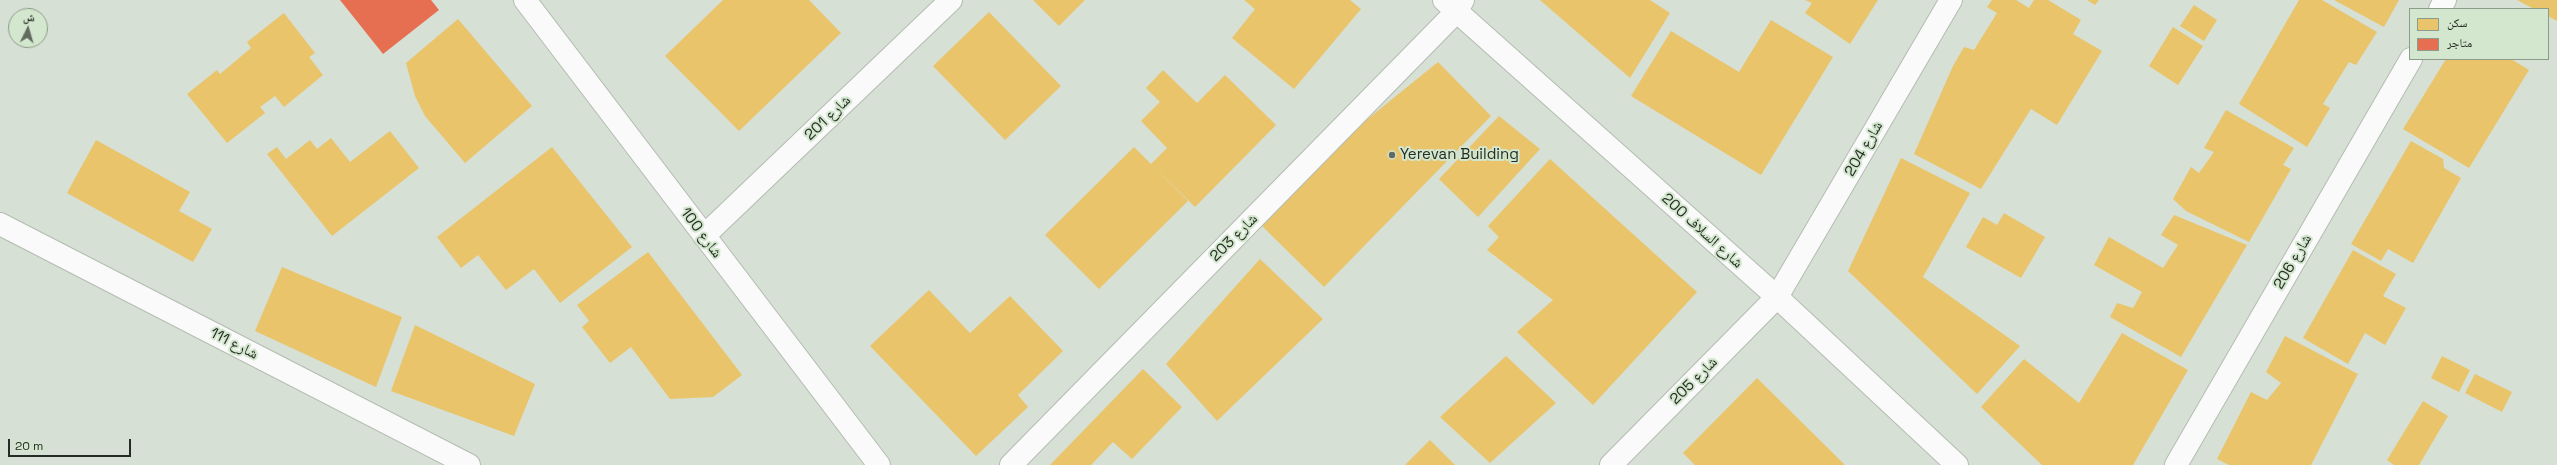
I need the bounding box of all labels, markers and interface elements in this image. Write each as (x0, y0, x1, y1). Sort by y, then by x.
north arrow (8, 8, 48, 48)
legend (2409, 8, 2549, 60)
text: ش (23, 10, 35, 25)
text: سكن (2447, 15, 2467, 31)
text: متاجر (2447, 35, 2472, 51)
street label: شارع 201 (801, 92, 855, 144)
street label: شارع 204 (1841, 118, 1887, 180)
place label: Yerevan Building (1400, 146, 1519, 164)
marker: Yerevan Building (1387, 150, 1397, 160)
street label: 200 شارع السلاف (1658, 190, 1746, 272)
street label: شارع 100 (676, 204, 726, 262)
street label: شارع 203 (1206, 210, 1262, 266)
street label: شارع 206 (2270, 231, 2316, 293)
street label: شارع 111 (207, 324, 261, 364)
street label: شارع 205 (1666, 353, 1722, 409)
scale bar (10, 431, 133, 457)
text: 20 m (15, 438, 43, 454)

